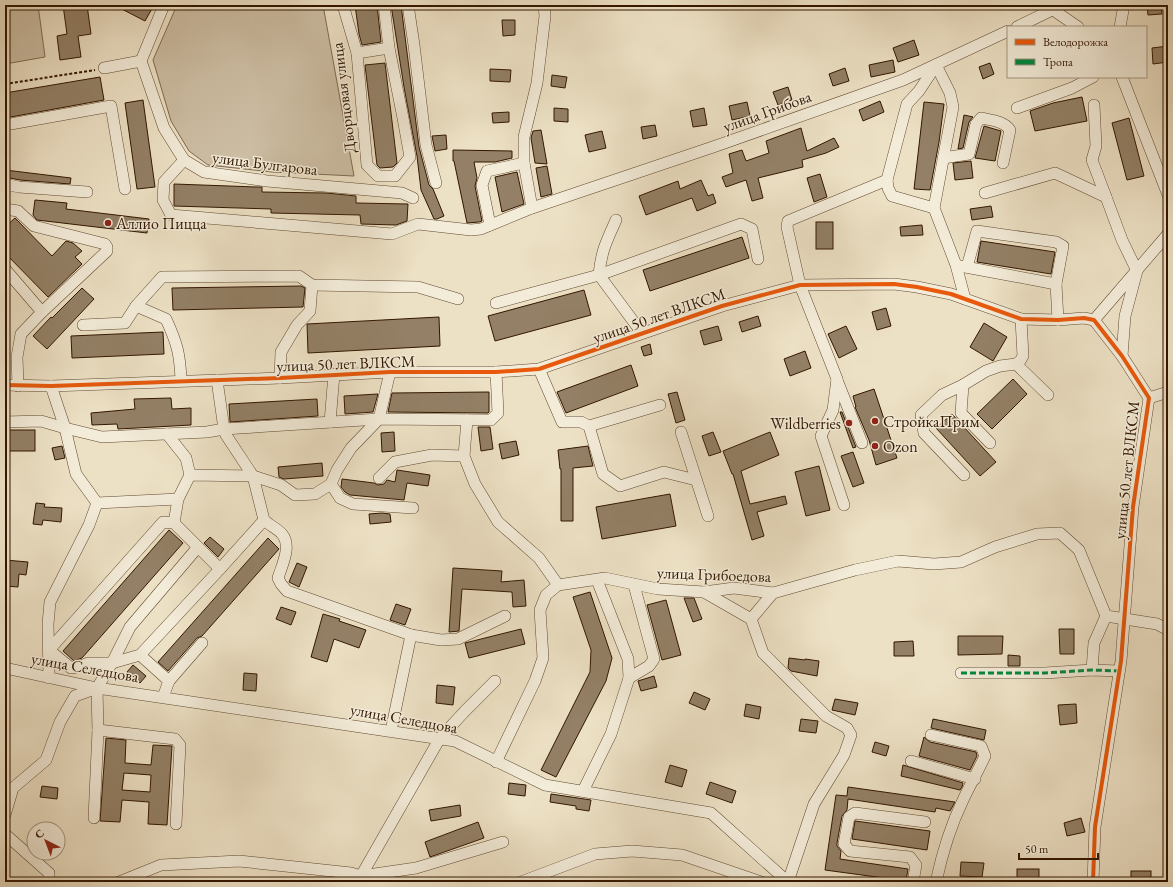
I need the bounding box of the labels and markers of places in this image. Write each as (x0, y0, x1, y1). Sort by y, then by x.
place label: Аллио Пицца (115, 213, 207, 234)
marker: Аллио Пицца (103, 218, 113, 228)
place label: СтройкаПрим (883, 411, 979, 432)
place label: Wildberries (770, 413, 841, 434)
marker: СтройкаПрим (870, 416, 880, 426)
marker: Wildberries (844, 418, 854, 428)
place label: Ozon (883, 436, 918, 457)
marker: Ozon (870, 441, 880, 451)

